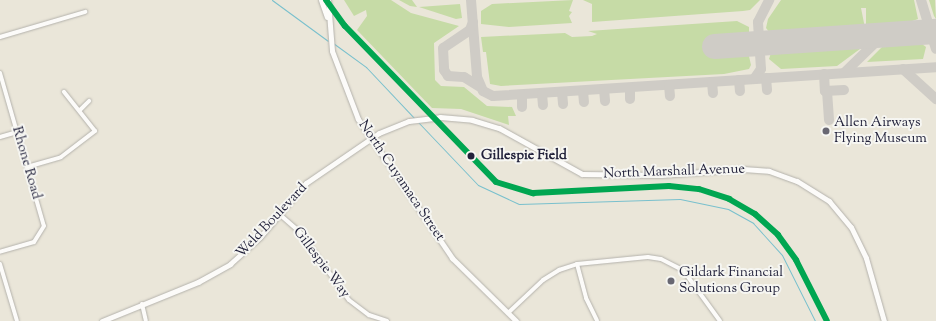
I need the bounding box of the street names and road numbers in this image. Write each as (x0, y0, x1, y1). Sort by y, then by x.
street label: North Cuyamaca Street (354, 117, 448, 245)
street label: Rhone Road (8, 125, 44, 201)
street label: North Marshall Avenue (603, 161, 745, 183)
street label: Weld Boulevard (233, 180, 311, 262)
street label: Gillespie Way (289, 224, 353, 302)

